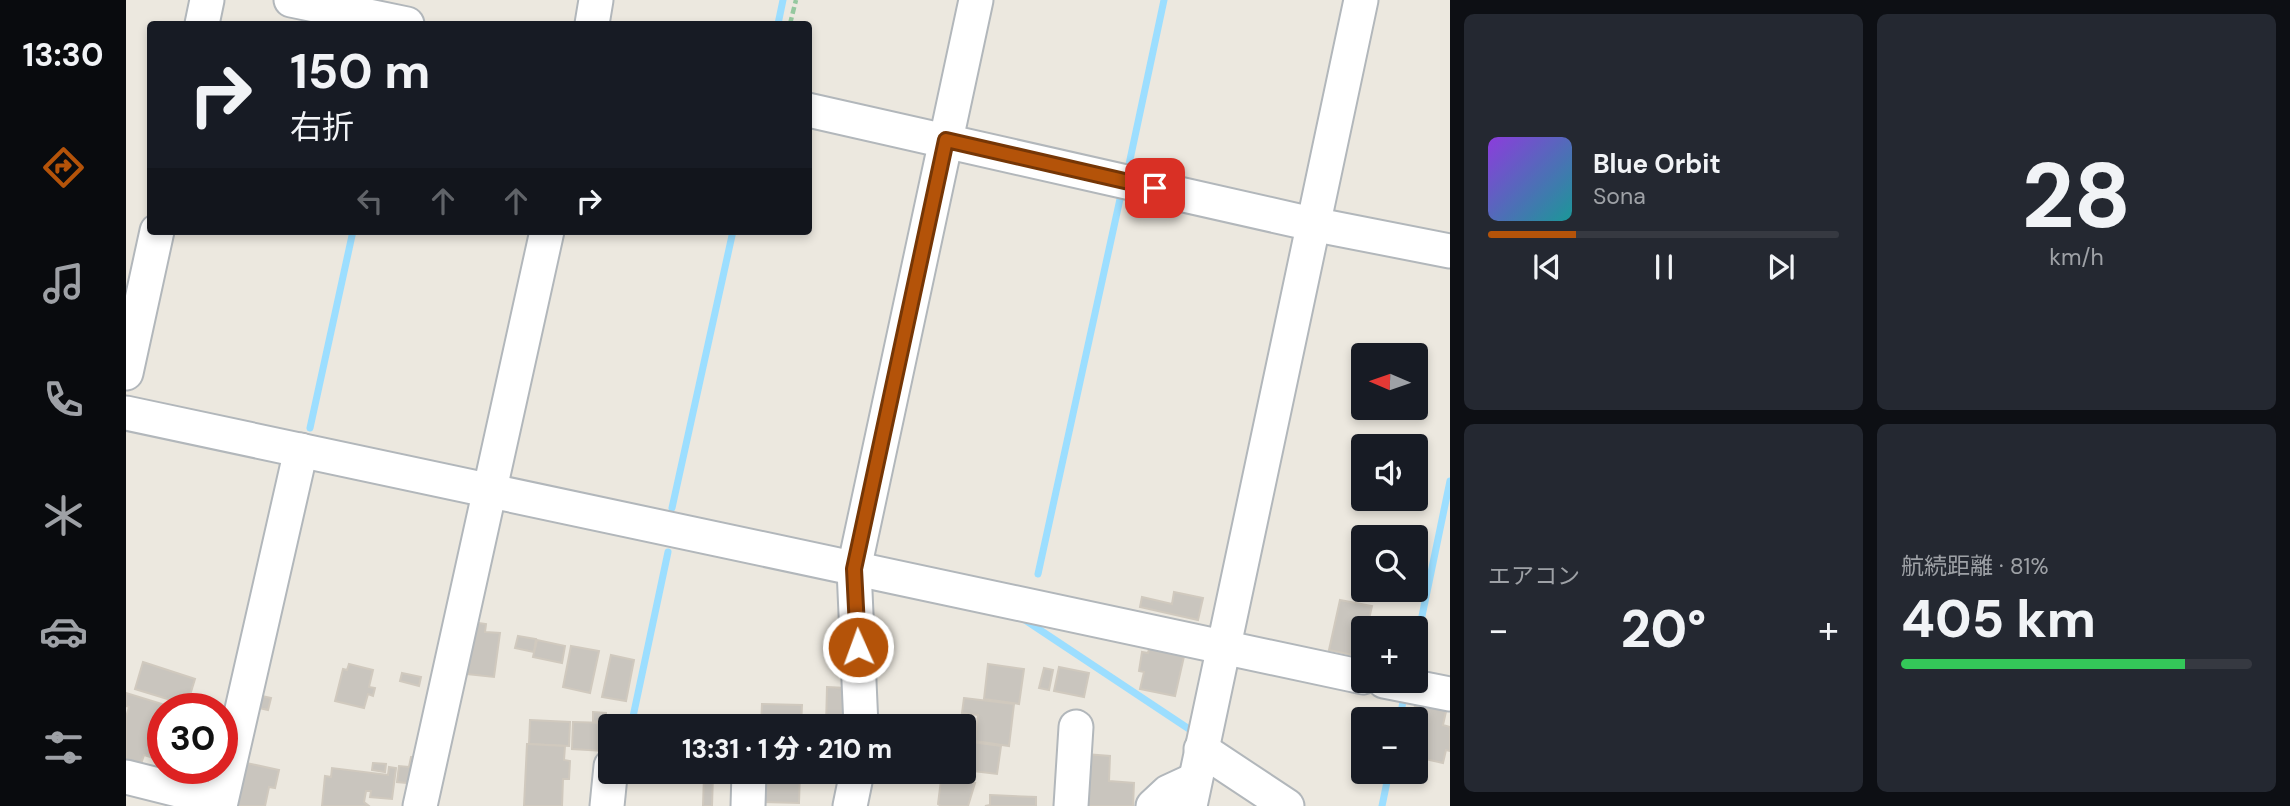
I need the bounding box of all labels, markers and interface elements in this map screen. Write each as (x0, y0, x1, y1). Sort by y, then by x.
text: 13:30 (23, 34, 103, 76)
text: 150 m (290, 39, 430, 103)
icon: right (175, 49, 266, 140)
text: 右折 (290, 106, 354, 148)
text: 28 (2022, 137, 2131, 255)
icon: directions (39, 143, 88, 192)
text: Blue Orbit (1593, 147, 1721, 181)
pin (1125, 158, 1185, 218)
icon: arrive (1136, 169, 1174, 207)
text: Sona (1593, 181, 1646, 211)
icon: left (351, 182, 389, 220)
icon: ahead (424, 182, 462, 220)
icon: ahead (497, 182, 535, 220)
icon: right (570, 182, 608, 220)
text: km/h (2049, 242, 2104, 272)
icon: previous (1528, 248, 1566, 286)
icon: pause (1645, 248, 1683, 286)
icon: next (1762, 248, 1800, 286)
icon: music (39, 259, 88, 308)
north arrow (1351, 343, 1428, 420)
map controls (1351, 343, 1428, 784)
icon: phone (39, 375, 88, 424)
button: sound (1351, 434, 1428, 511)
icon: climate (39, 491, 88, 540)
button: search (1351, 525, 1428, 602)
text: 航続距離 · 81% (1901, 551, 2049, 581)
text: エアコン (1488, 561, 1580, 591)
text: 405 km (1901, 585, 2096, 653)
text: 20° (1621, 595, 1706, 663)
text: − (1488, 605, 1509, 655)
text: + (1818, 605, 1839, 655)
icon: car (39, 607, 88, 656)
position arrow (821, 610, 895, 684)
button: + (1351, 616, 1428, 693)
speed limit sign: 30 (147, 693, 238, 784)
button: − (1351, 707, 1428, 784)
icon: filters (39, 723, 88, 772)
text: 13:31 · 1 分 · 210 m (682, 732, 892, 766)

